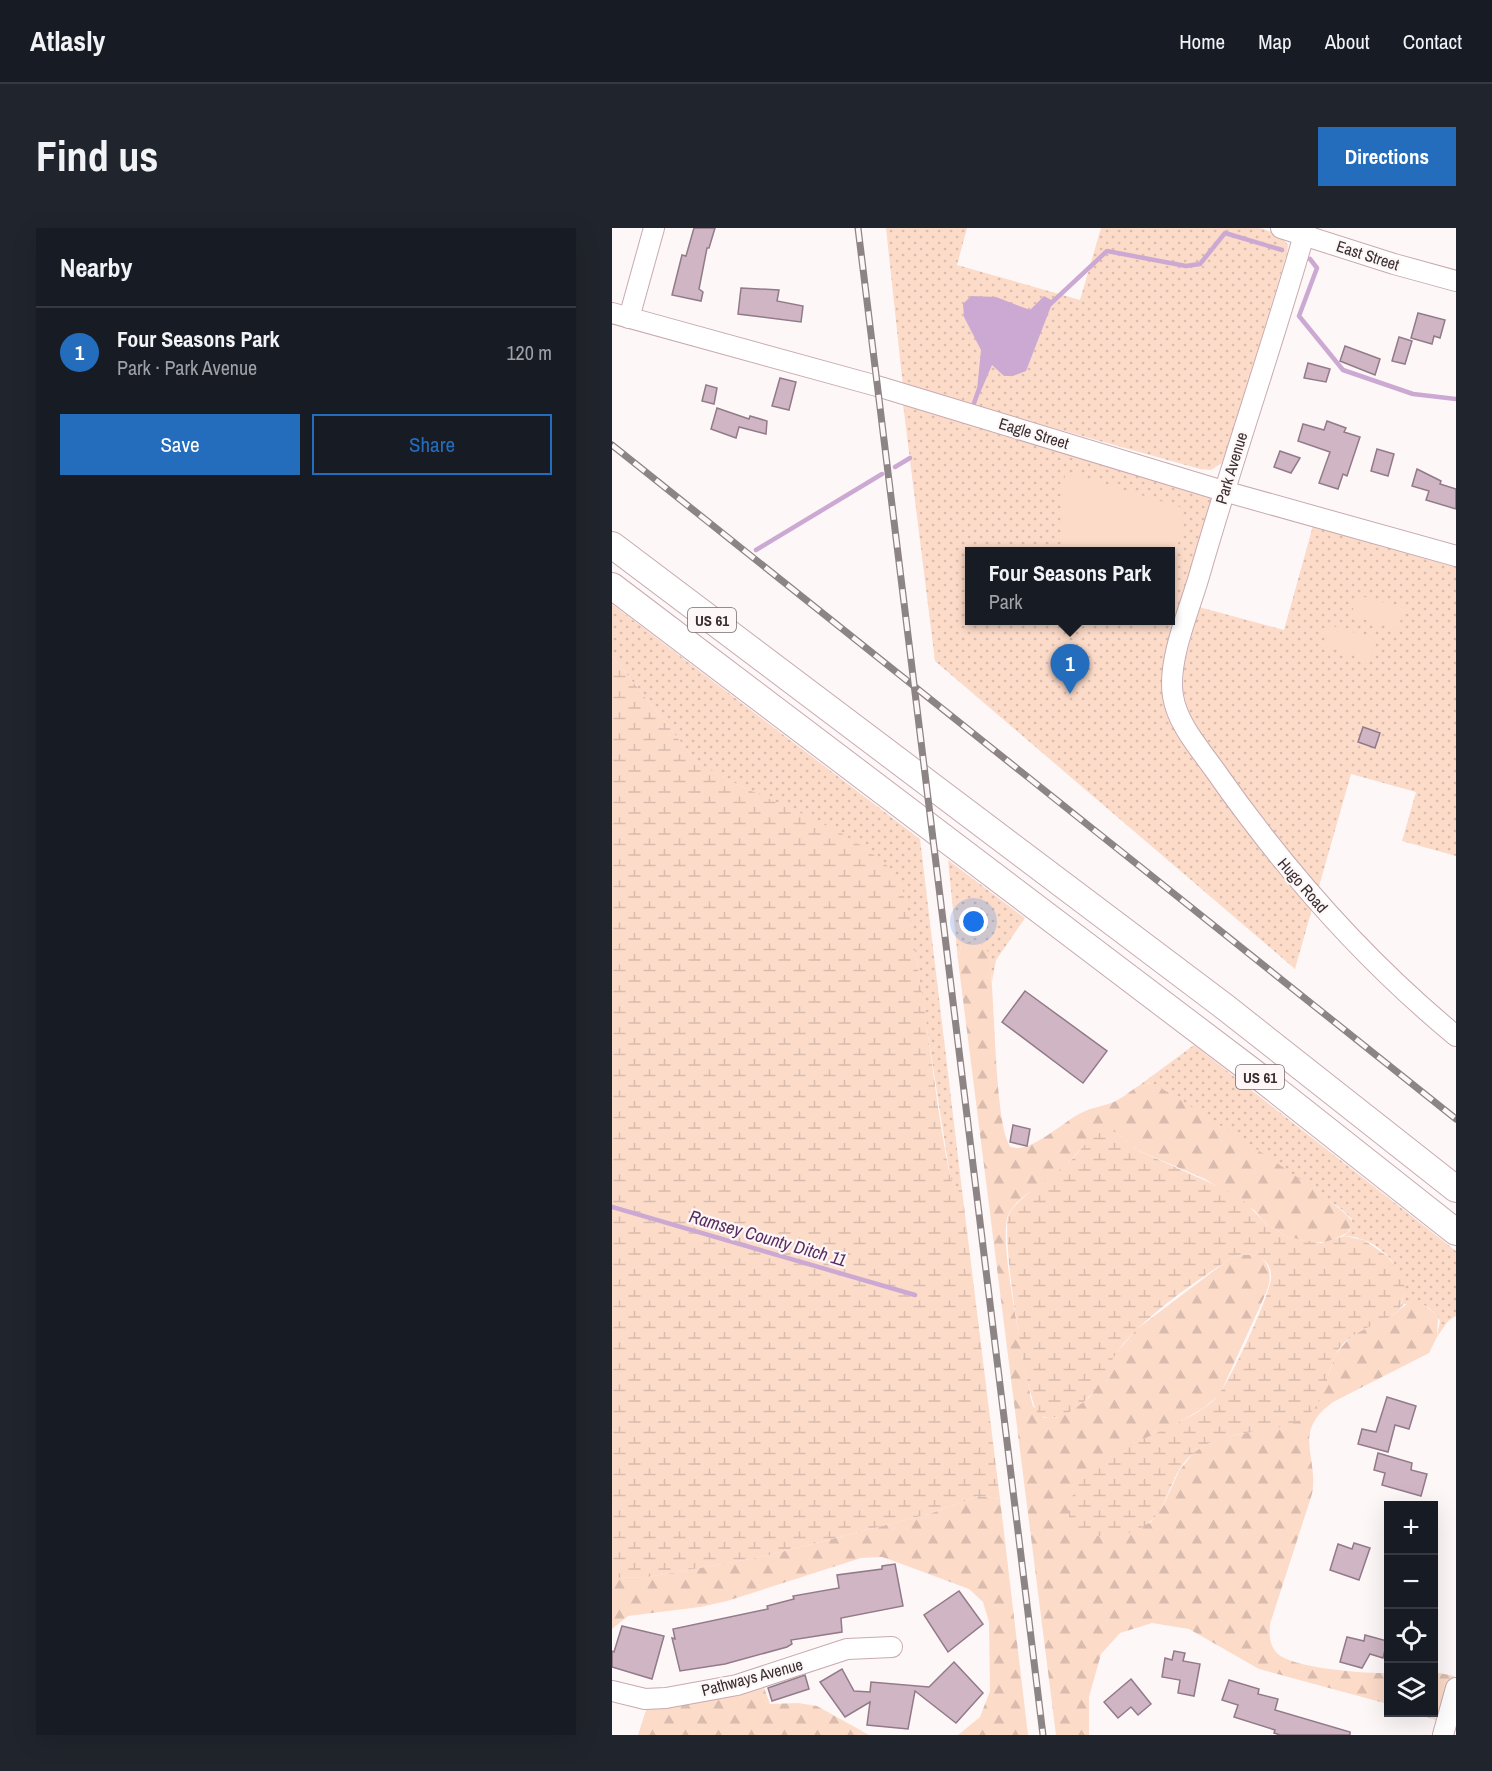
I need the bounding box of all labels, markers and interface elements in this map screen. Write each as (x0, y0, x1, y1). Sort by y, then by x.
text: Atlasly (30, 22, 105, 60)
text: Home (1179, 27, 1225, 56)
text: Map (1258, 27, 1292, 56)
text: About (1325, 27, 1370, 56)
text: Contact (1403, 27, 1462, 56)
button: Directions (1318, 127, 1456, 186)
text: Find us (36, 128, 158, 184)
street label: East Street (1334, 235, 1403, 276)
text: Nearby (60, 250, 132, 285)
text: Four Seasons Park (117, 324, 280, 354)
text: 1 (75, 339, 84, 366)
text: 120 m (506, 339, 552, 366)
text: Park · Park Avenue (117, 354, 257, 381)
street label: Eagle Street (996, 412, 1072, 454)
button: Save (60, 414, 300, 475)
button: Share (312, 414, 552, 475)
street label: Park Avenue (1210, 429, 1252, 507)
popup (965, 547, 1175, 625)
text: Four Seasons Park (989, 558, 1151, 588)
text: Park (989, 588, 1022, 615)
road number: US 61 (688, 608, 736, 632)
pin: 1 (1050, 644, 1090, 694)
street label: Hugo Road (1273, 853, 1333, 917)
your location (959, 907, 988, 936)
road number: US 61 (1236, 1065, 1284, 1089)
water label: Ramsey County Ditch 11 (686, 1204, 850, 1272)
map controls (1384, 1501, 1438, 1717)
button: + (1384, 1501, 1438, 1555)
button: − (1384, 1555, 1438, 1609)
button: locate (1384, 1609, 1438, 1663)
street label: Pathways Avenue (699, 1653, 805, 1701)
button: layers (1384, 1663, 1438, 1717)

